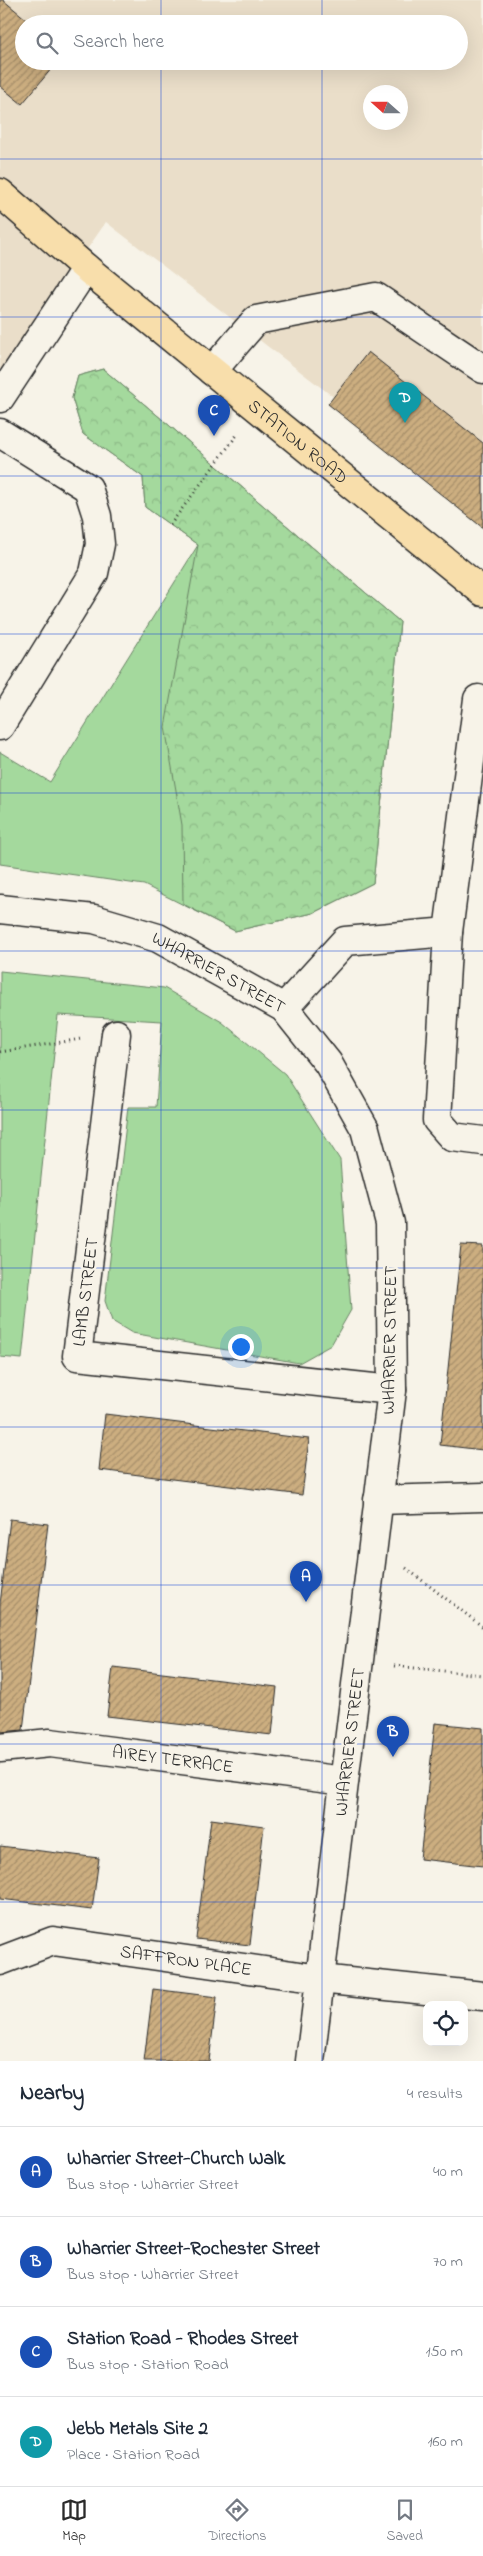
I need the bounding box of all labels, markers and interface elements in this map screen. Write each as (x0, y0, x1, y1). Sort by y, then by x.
search box (15, 15, 468, 70)
icon: search (33, 29, 61, 57)
text: Search here (73, 29, 164, 56)
north arrow (363, 85, 408, 130)
pin: D (389, 382, 421, 423)
street label: STATION ROAD (241, 394, 353, 491)
pin: C (198, 395, 230, 436)
street label: WHARRIER STREET (146, 926, 289, 1021)
street label: LAMB STREET (67, 1236, 107, 1348)
street label: WHARRIER STREET (377, 1265, 405, 1415)
your location (228, 1334, 254, 1360)
pin: A (290, 1561, 322, 1602)
street label: WHARRIER STREET (329, 1667, 373, 1818)
pin: B (377, 1716, 409, 1757)
street label: AIREY TERRACE (110, 1740, 235, 1782)
street label: SAFFRON PLACE (118, 1940, 253, 1984)
map controls (423, 2001, 468, 2046)
button: locate (423, 2001, 468, 2046)
text: Nearby (20, 2079, 84, 2109)
text: 4 results (407, 2082, 463, 2106)
text: Wharrier Street-Church Walk (67, 2146, 285, 2173)
text: A (31, 2160, 41, 2184)
text: 40 m (433, 2160, 463, 2184)
text: Bus stop · Wharrier Street (67, 2173, 239, 2197)
text: Wharrier Street-Rochester Street (67, 2236, 320, 2263)
text: B (31, 2250, 41, 2274)
text: 70 m (433, 2250, 463, 2274)
text: Bus stop · Wharrier Street (67, 2263, 239, 2287)
text: Station Road - Rhodes Street (67, 2326, 299, 2353)
text: C (32, 2340, 40, 2364)
text: 150 m (425, 2340, 463, 2364)
text: Bus stop · Station Road (67, 2353, 229, 2377)
text: Jebb Metals Site 2 (67, 2416, 208, 2443)
text: D (30, 2430, 42, 2454)
text: 160 m (428, 2430, 463, 2454)
text: Place · Station Road (67, 2443, 200, 2467)
tab: Map (60, 2496, 88, 2547)
tab: Directions (208, 2496, 266, 2547)
tab: Saved (386, 2496, 423, 2547)

